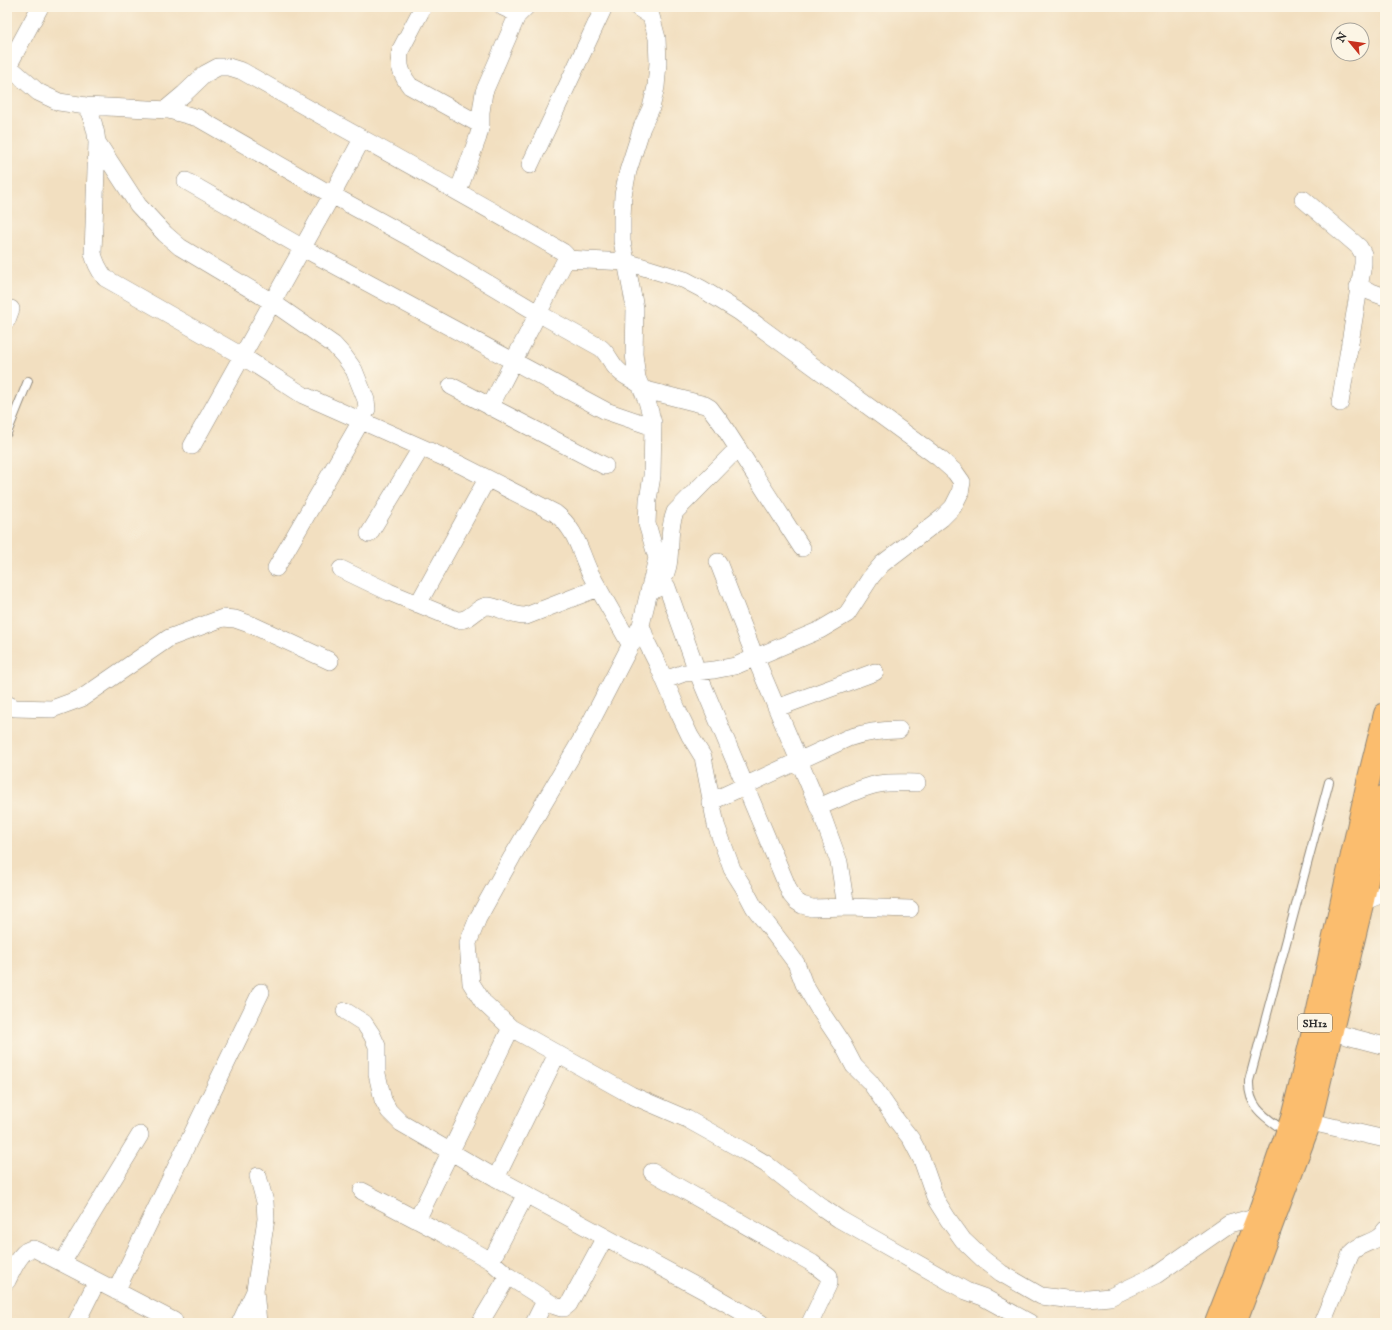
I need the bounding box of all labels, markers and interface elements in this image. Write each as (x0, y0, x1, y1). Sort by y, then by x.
north arrow (1330, 22, 1370, 62)
text: N (1333, 30, 1351, 46)
road number: SH12 (1298, 1014, 1332, 1032)

